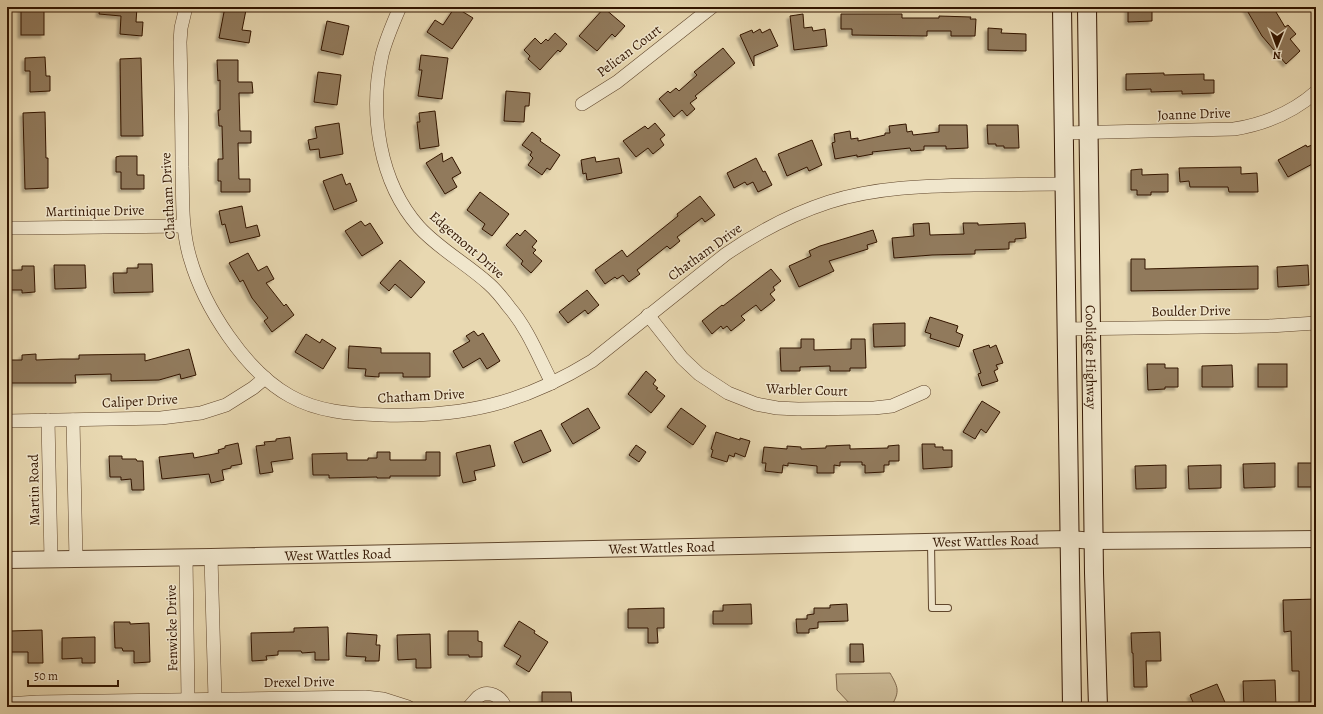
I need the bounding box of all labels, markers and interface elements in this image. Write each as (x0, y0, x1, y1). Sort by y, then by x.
street label: Pelican Court (593, 20, 666, 82)
north arrow (1257, 26, 1297, 66)
text: N (1273, 48, 1281, 63)
street label: Joanne Drive (1157, 103, 1231, 125)
street label: Chatham Drive (156, 152, 180, 240)
street label: Martinique Drive (45, 201, 145, 221)
street label: Edgemont Drive (425, 207, 509, 283)
street label: Chatham Drive (664, 219, 746, 285)
street label: Boulder Drive (1151, 301, 1231, 321)
street label: Coolidge Highway (1081, 305, 1101, 410)
street label: Warbler Court (765, 379, 849, 401)
street label: Chatham Drive (377, 384, 465, 408)
street label: Caliper Drive (102, 390, 178, 412)
street label: Martin Road (24, 453, 44, 526)
street label: West Wattles Road (931, 530, 1040, 551)
street label: West Wattles Road (608, 537, 716, 558)
street label: West Wattles Road (284, 544, 392, 565)
street label: Fenwicke Drive (162, 584, 182, 672)
scale bar (28, 662, 118, 688)
text: 50 m (34, 668, 58, 684)
street label: Drexel Drive (263, 672, 335, 692)

